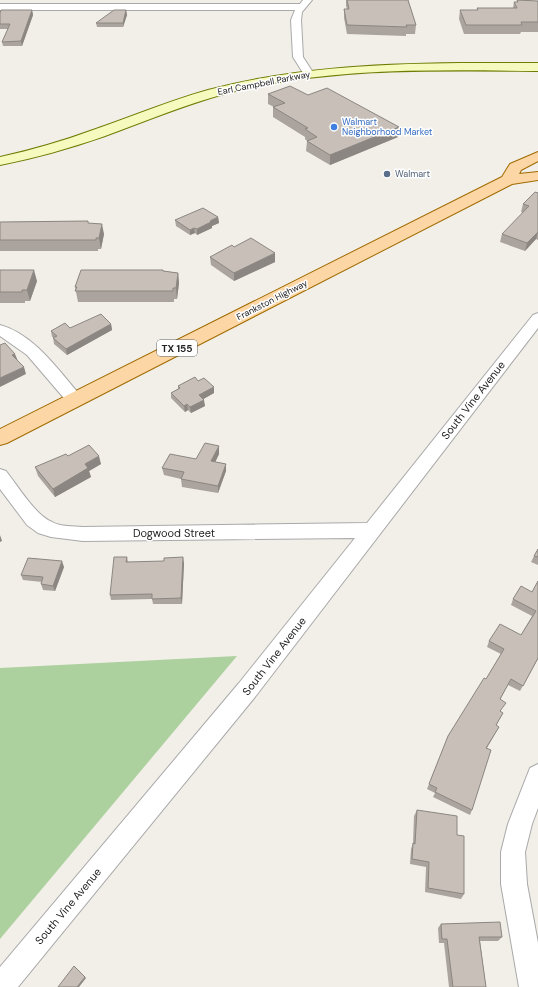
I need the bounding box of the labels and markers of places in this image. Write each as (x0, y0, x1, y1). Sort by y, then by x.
place label: Walmart Neighborhood Market (342, 116, 433, 138)
marker: Walmart Neighborhood Market (329, 122, 339, 132)
place label: Walmart (395, 168, 430, 180)
marker: Walmart (382, 169, 392, 179)

